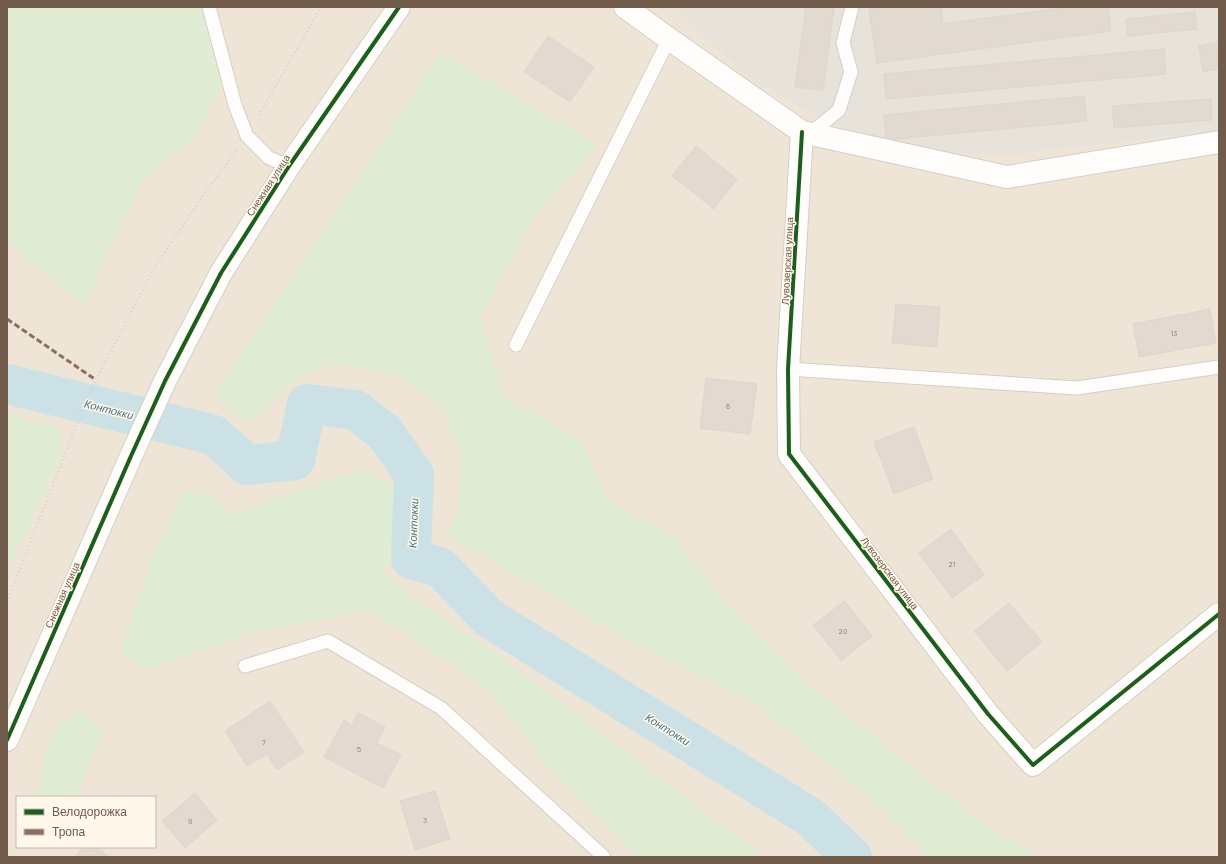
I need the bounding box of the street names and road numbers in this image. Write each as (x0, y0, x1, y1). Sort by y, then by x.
street label: Снежная улица (244, 152, 293, 218)
street label: Лувозерская улица (779, 216, 795, 305)
street label: Лувозерская улица (859, 534, 922, 612)
street label: Снежная улица (42, 560, 82, 630)

